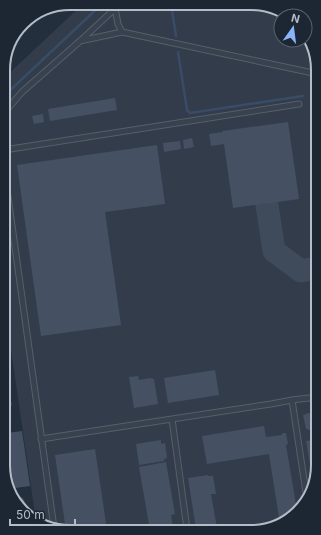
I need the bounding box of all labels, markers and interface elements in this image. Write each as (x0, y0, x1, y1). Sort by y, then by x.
north arrow (273, 8, 313, 48)
text: N (290, 10, 301, 26)
scale bar (10, 501, 75, 527)
text: 50 m (16, 507, 45, 522)

